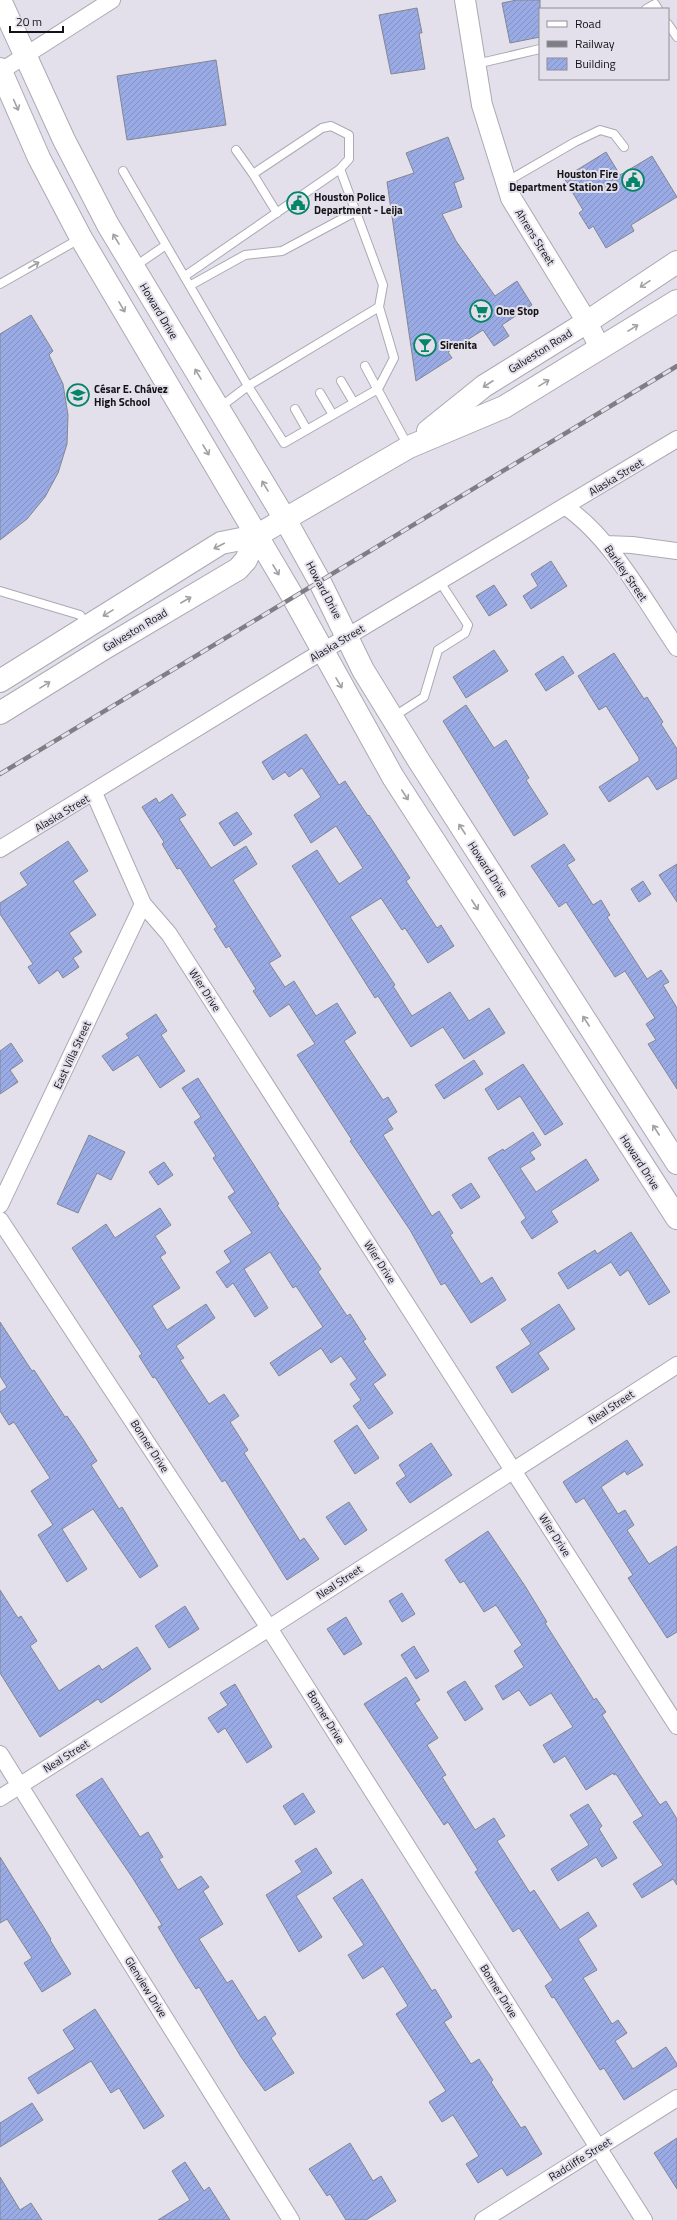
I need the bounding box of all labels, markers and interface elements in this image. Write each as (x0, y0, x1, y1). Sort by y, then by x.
scale bar (10, 8, 63, 34)
legend (539, 8, 669, 80)
text: 20 m (16, 12, 42, 31)
text: Road (575, 14, 601, 33)
text: Railway (575, 34, 615, 53)
text: Building (575, 54, 616, 73)
one-way arrow (13, 99, 20, 111)
place label: Houston Fire Department Station 29 (509, 166, 618, 195)
public building icon: Houston Fire Department Station 29 (620, 167, 646, 193)
place label: Houston Police Department - Leija (314, 189, 403, 218)
public building icon: Houston Police Department - Leija (285, 190, 311, 216)
street label: Ahrens Street (511, 206, 559, 268)
one-way arrow (112, 233, 120, 245)
one-way arrow (28, 261, 40, 269)
street label: Howard Drive (136, 280, 182, 342)
one-way arrow (639, 280, 650, 288)
supermarket icon: One Stop (468, 298, 494, 324)
one-way arrow (118, 301, 126, 313)
place label: One Stop (496, 303, 539, 319)
one-way arrow (628, 323, 639, 332)
street label: Galveston Road (505, 325, 575, 377)
bar icon: Sirenita (412, 332, 438, 358)
place label: Sirenita (440, 337, 477, 353)
one-way arrow (193, 368, 201, 380)
one-way arrow (538, 378, 550, 386)
one-way arrow (483, 380, 494, 388)
place label: César E. Chávez High School (94, 381, 168, 410)
school or university icon: César E. Chávez High School (65, 382, 91, 408)
one-way arrow (202, 444, 210, 456)
street label: Alaska Street (586, 454, 646, 500)
one-way arrow (261, 481, 269, 492)
street label: Barkley Street (601, 542, 651, 605)
one-way arrow (213, 543, 225, 550)
street label: Howard Drive (302, 558, 346, 622)
one-way arrow (273, 564, 281, 576)
one-way arrow (180, 595, 192, 603)
street label: Galveston Road (100, 604, 170, 656)
one-way arrow (102, 610, 114, 618)
street label: Alaska Street (307, 620, 367, 666)
one-way arrow (336, 677, 343, 689)
one-way arrow (39, 681, 50, 689)
street label: Alaska Street (32, 790, 92, 836)
one-way arrow (400, 790, 409, 801)
one-way arrow (458, 823, 466, 835)
street label: Howard Drive (464, 838, 512, 900)
one-way arrow (471, 899, 479, 910)
street label: Wier Drive (185, 966, 225, 1015)
one-way arrow (581, 1015, 589, 1027)
street label: East Villa Street (49, 1018, 95, 1092)
one-way arrow (652, 1125, 660, 1136)
street label: Howard Drive (616, 1131, 664, 1193)
street label: Wier Drive (360, 1238, 400, 1287)
street label: Neal Street (585, 1386, 637, 1428)
street label: Bonner Drive (127, 1416, 173, 1476)
street label: Wier Drive (535, 1511, 575, 1560)
street label: Neal Street (313, 1561, 365, 1603)
street label: Bonner Drive (303, 1687, 349, 1747)
street label: Neal Street (40, 1735, 92, 1777)
street label: Glenview Drive (121, 1954, 171, 2021)
street label: Bonner Drive (476, 1961, 522, 2021)
street label: Radcliffe Street (545, 2133, 615, 2185)

